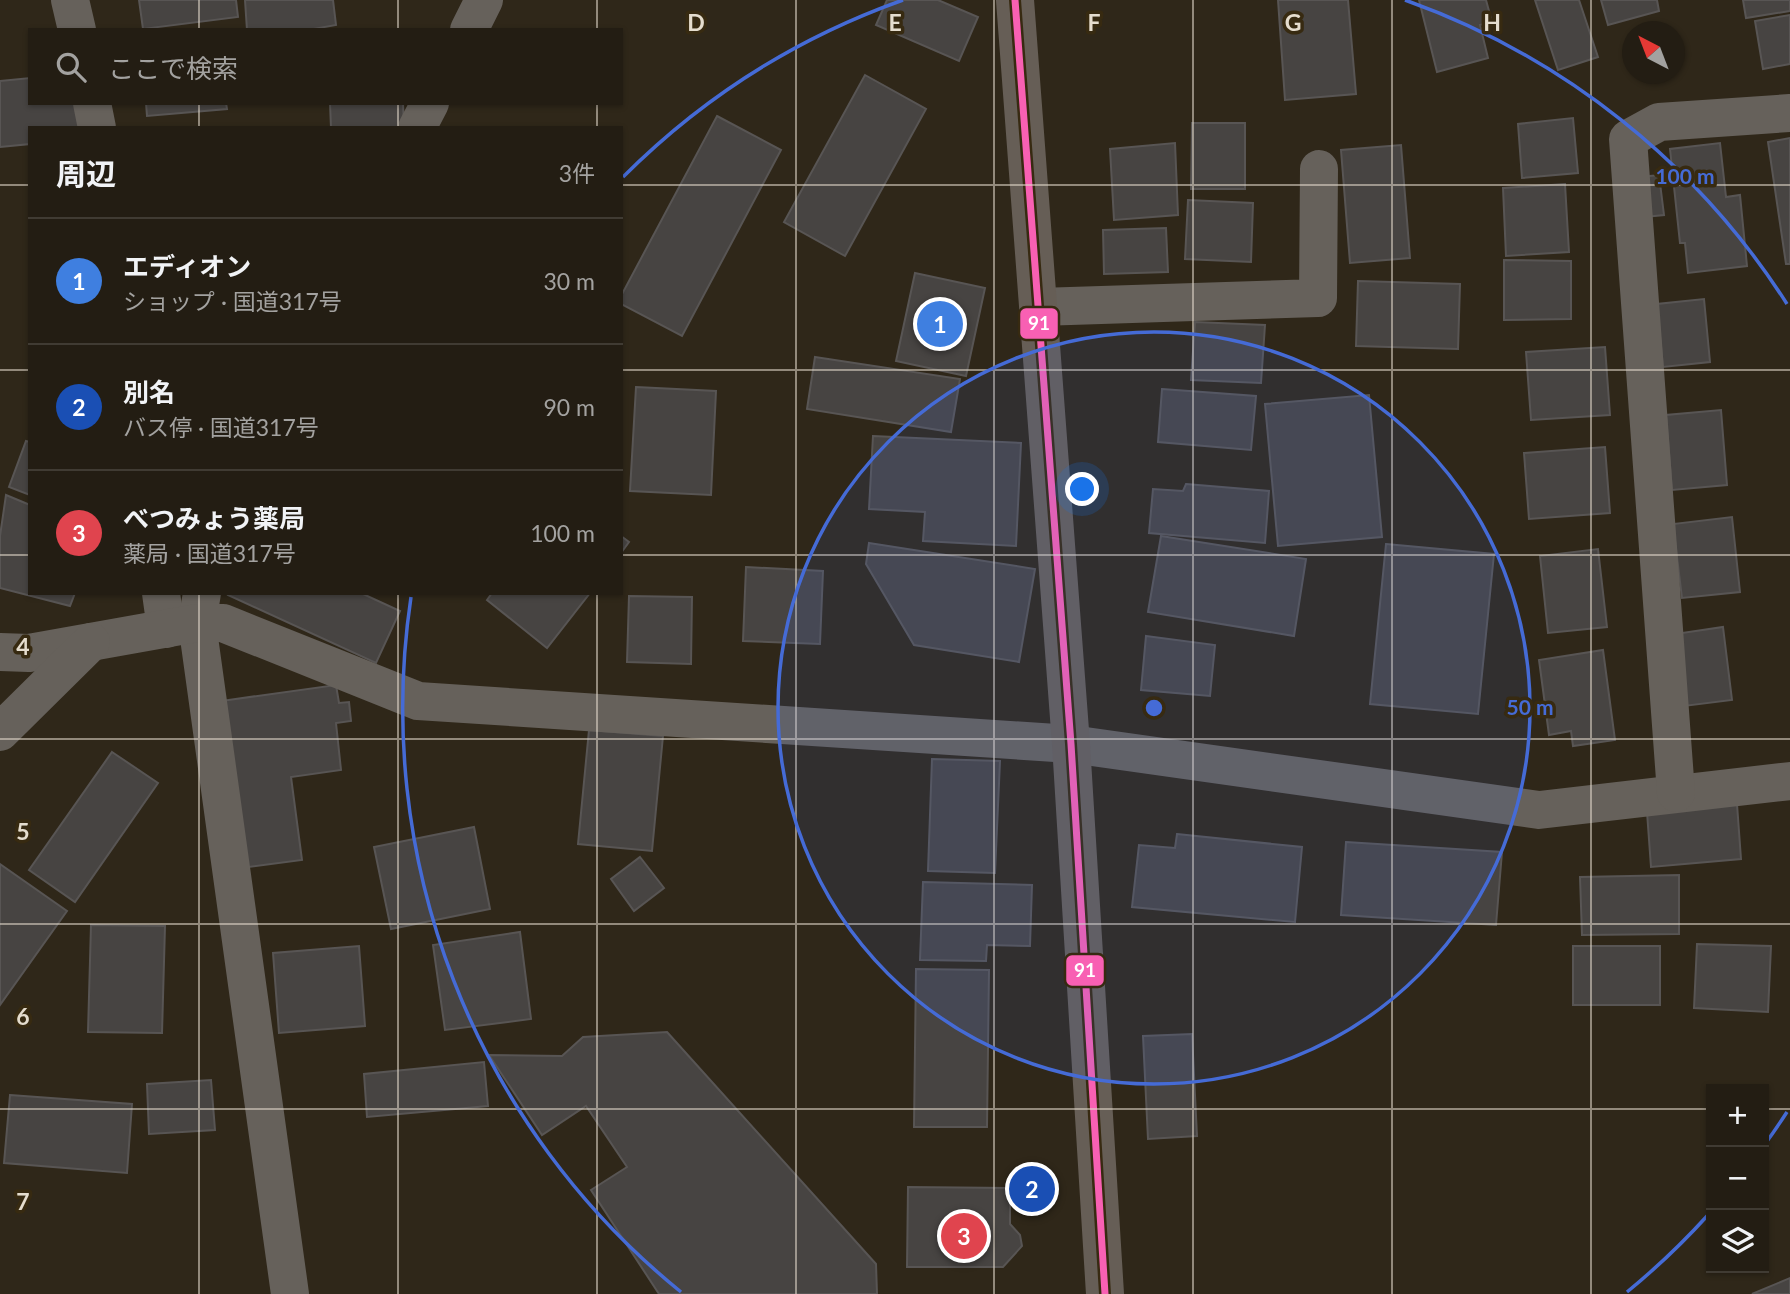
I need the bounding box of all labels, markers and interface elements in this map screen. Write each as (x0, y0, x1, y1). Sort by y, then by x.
text: D (687, 8, 705, 36)
text: E (888, 8, 902, 36)
text: F (1087, 8, 1101, 36)
text: G (1285, 8, 1301, 36)
text: H (1483, 8, 1501, 36)
north arrow (1622, 21, 1685, 84)
search box (28, 28, 623, 105)
icon: search (52, 48, 90, 86)
text: ここで検索 (108, 52, 238, 84)
text: 周辺 (56, 155, 116, 191)
text: 3件 (559, 159, 595, 187)
text: 100 m (1655, 163, 1715, 188)
text: エディオン (123, 250, 251, 282)
text: 1 (72, 267, 86, 295)
text: 30 m (544, 267, 595, 295)
text: ショップ · 国道317号 (123, 287, 342, 315)
pin: 1 (917, 298, 963, 350)
line badge: 91 (1019, 307, 1059, 340)
text: 91 (1028, 311, 1050, 334)
text: 別名 (123, 376, 175, 408)
text: 2 (72, 393, 86, 421)
text: 90 m (544, 393, 595, 421)
text: バス停 · 国道317号 (123, 413, 319, 441)
your location (1065, 472, 1099, 506)
text: べつみょう薬局 (123, 502, 305, 534)
text: 3 (72, 519, 86, 547)
text: 100 m (530, 519, 595, 547)
text: 薬局 · 国道317号 (123, 539, 296, 567)
text: 4 (16, 632, 30, 660)
text: 50 m (1506, 694, 1554, 719)
centre of rings (1142, 696, 1166, 720)
text: 5 (16, 817, 30, 845)
line badge: 91 (1065, 954, 1105, 987)
text: 91 (1074, 958, 1096, 981)
text: 6 (16, 1002, 30, 1030)
map controls (1706, 1084, 1769, 1273)
button: + (1706, 1084, 1769, 1147)
button: − (1706, 1147, 1769, 1210)
pin: 2 (1009, 1163, 1055, 1215)
text: 7 (16, 1187, 30, 1215)
pin: 3 (941, 1210, 987, 1262)
button: layers (1706, 1210, 1769, 1273)

